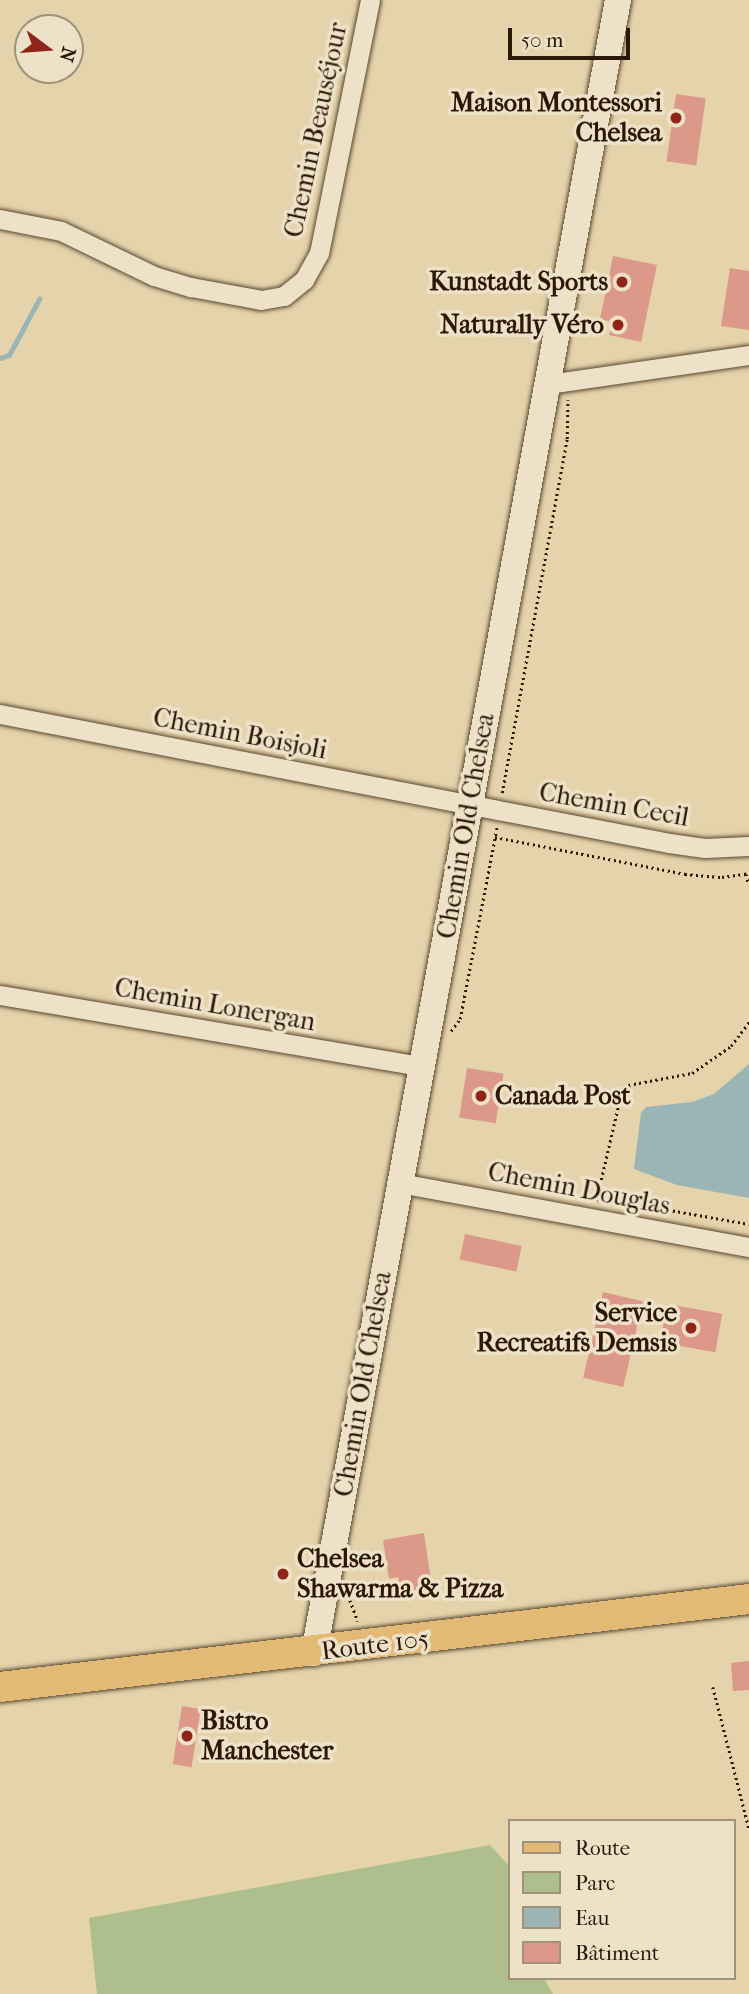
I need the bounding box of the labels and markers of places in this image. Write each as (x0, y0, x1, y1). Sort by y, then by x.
place label: Maison Montessori Chelsea (451, 87, 662, 148)
marker: Maison Montessori Chelsea (668, 110, 684, 126)
place label: Kunstadt Sports (429, 266, 608, 298)
marker: Kunstadt Sports (614, 274, 630, 290)
place label: Naturally Véro (440, 309, 604, 341)
marker: Naturally Véro (610, 317, 626, 333)
place label: Canada Post (495, 1080, 631, 1112)
marker: Canada Post (473, 1088, 489, 1104)
place label: Service Recreatifs Demsis (476, 1297, 677, 1358)
marker: Service Recreatifs Demsis (683, 1320, 699, 1336)
place label: Chelsea Shawarma & Pizza (297, 1543, 503, 1604)
marker: Chelsea Shawarma & Pizza (275, 1566, 291, 1582)
place label: Bistro Manchester (201, 1705, 333, 1766)
marker: Bistro Manchester (179, 1728, 195, 1744)

